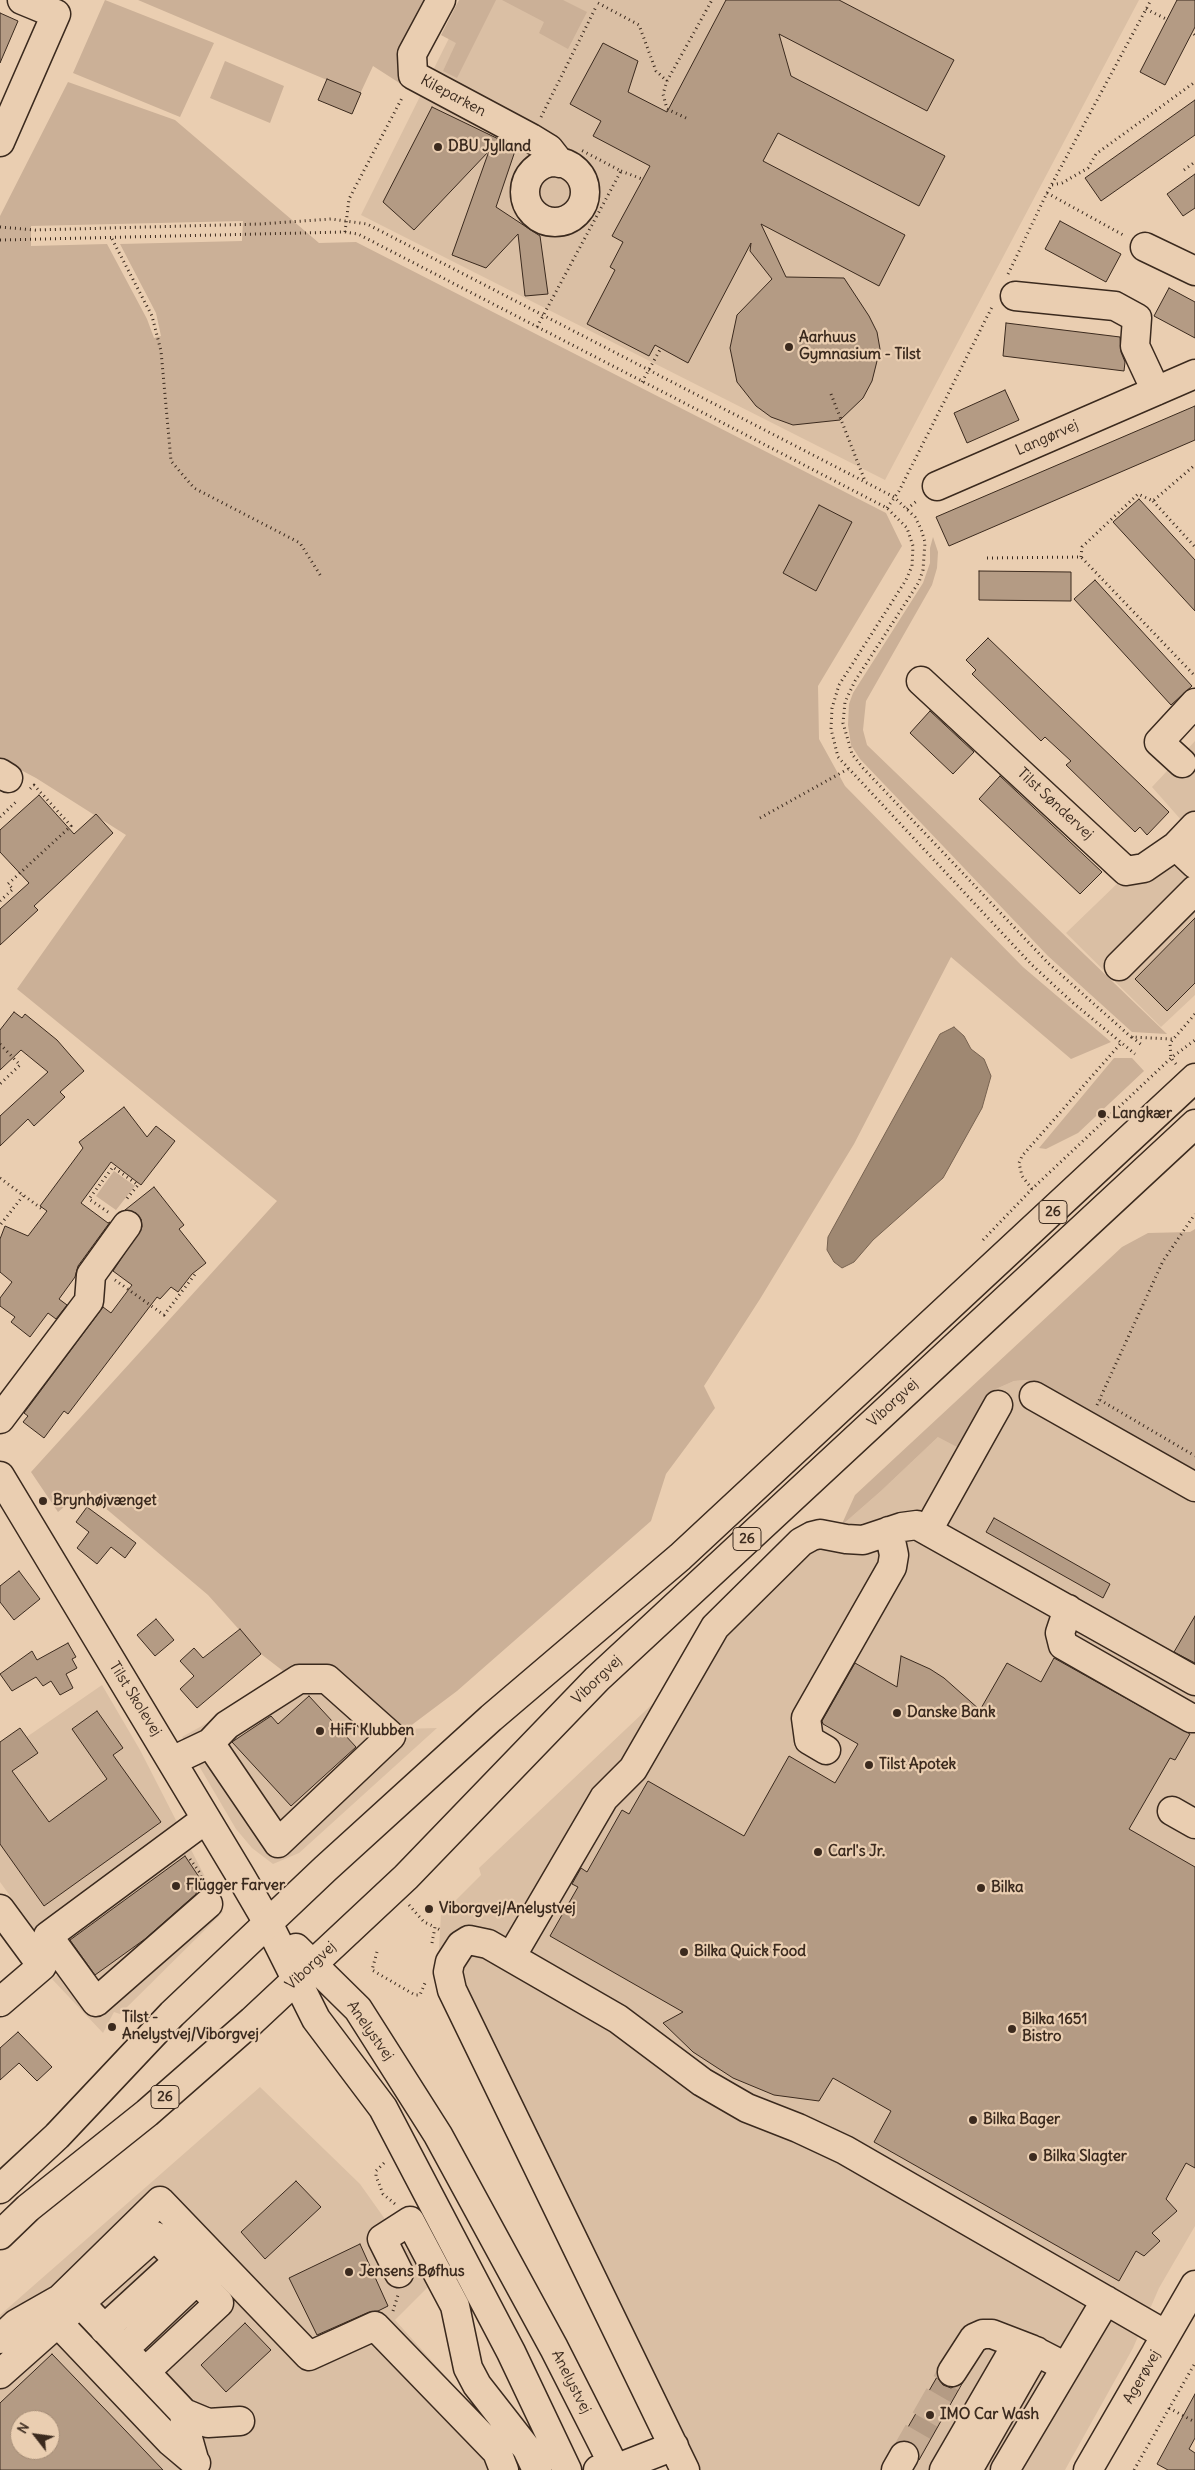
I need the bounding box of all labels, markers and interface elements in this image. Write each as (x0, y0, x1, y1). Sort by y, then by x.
street label: Kileparken (417, 71, 489, 121)
place label: DBU Jylland (448, 138, 531, 156)
marker: DBU Jylland (432, 141, 444, 153)
place label: Aarhuus Gymnasium - Tilst (799, 329, 921, 364)
marker: Aarhuus Gymnasium - Tilst (783, 341, 795, 353)
street label: Langørvej (1013, 416, 1081, 460)
street label: Tilst Søndervej (1013, 764, 1097, 844)
place label: Langkær (1112, 1105, 1172, 1123)
marker: Langkær (1096, 1108, 1108, 1120)
road number: 26 (1039, 1200, 1067, 1224)
street label: Viborgvej (864, 1375, 922, 1431)
place label: Brynhøjvænget (53, 1492, 157, 1510)
marker: Brynhøjvænget (37, 1495, 49, 1507)
road number: 26 (733, 1528, 761, 1550)
street label: Viborgvej (568, 1652, 626, 1708)
street label: Tilst Skolevej (105, 1658, 165, 1740)
place label: Danske Bank (907, 1704, 996, 1722)
marker: Danske Bank (891, 1707, 903, 1719)
place label: HiFi Klubben (330, 1722, 414, 1740)
marker: HiFi Klubben (314, 1725, 326, 1737)
place label: Tilst Apotek (879, 1756, 956, 1774)
marker: Tilst Apotek (863, 1759, 875, 1771)
place label: Carl's Jr. (828, 1843, 885, 1861)
marker: Carl's Jr. (812, 1846, 824, 1858)
place label: Flügger Farver (186, 1877, 285, 1895)
place label: Bilka (991, 1879, 1024, 1897)
marker: Flügger Farver (170, 1880, 182, 1892)
marker: Bilka (975, 1882, 987, 1894)
place label: Viborgvej/Anelystvej (439, 1900, 576, 1918)
marker: Viborgvej/Anelystvej (423, 1903, 435, 1915)
street label: Viborgvej (282, 1938, 340, 1994)
place label: Bilka Quick Food (694, 1943, 806, 1961)
marker: Bilka Quick Food (678, 1946, 690, 1958)
street label: Anelystvej (343, 1998, 397, 2064)
place label: Tilst - Anelystvej/Viborgvej (122, 2009, 259, 2044)
place label: Bilka 1651 Bistro (1022, 2011, 1087, 2046)
marker: Tilst - Anelystvej/Viborgvej (106, 2021, 118, 2033)
marker: Bilka 1651 Bistro (1006, 2023, 1018, 2035)
road number: 26 (151, 2086, 179, 2108)
place label: Bilka Bager (983, 2111, 1060, 2129)
marker: Bilka Bager (967, 2114, 979, 2126)
place label: Bilka Slagter (1043, 2148, 1127, 2166)
marker: Bilka Slagter (1027, 2151, 1039, 2163)
place label: Jensens Bøfhus (359, 2263, 465, 2281)
marker: Jensens Bøfhus (343, 2266, 355, 2278)
street label: Anelystvej (547, 2347, 595, 2417)
street label: Agerøvej (1119, 2347, 1165, 2407)
place label: IMO Car Wash (940, 2406, 1039, 2424)
marker: IMO Car Wash (924, 2409, 936, 2421)
north arrow (10, 2410, 60, 2460)
text: N (13, 2419, 33, 2437)

